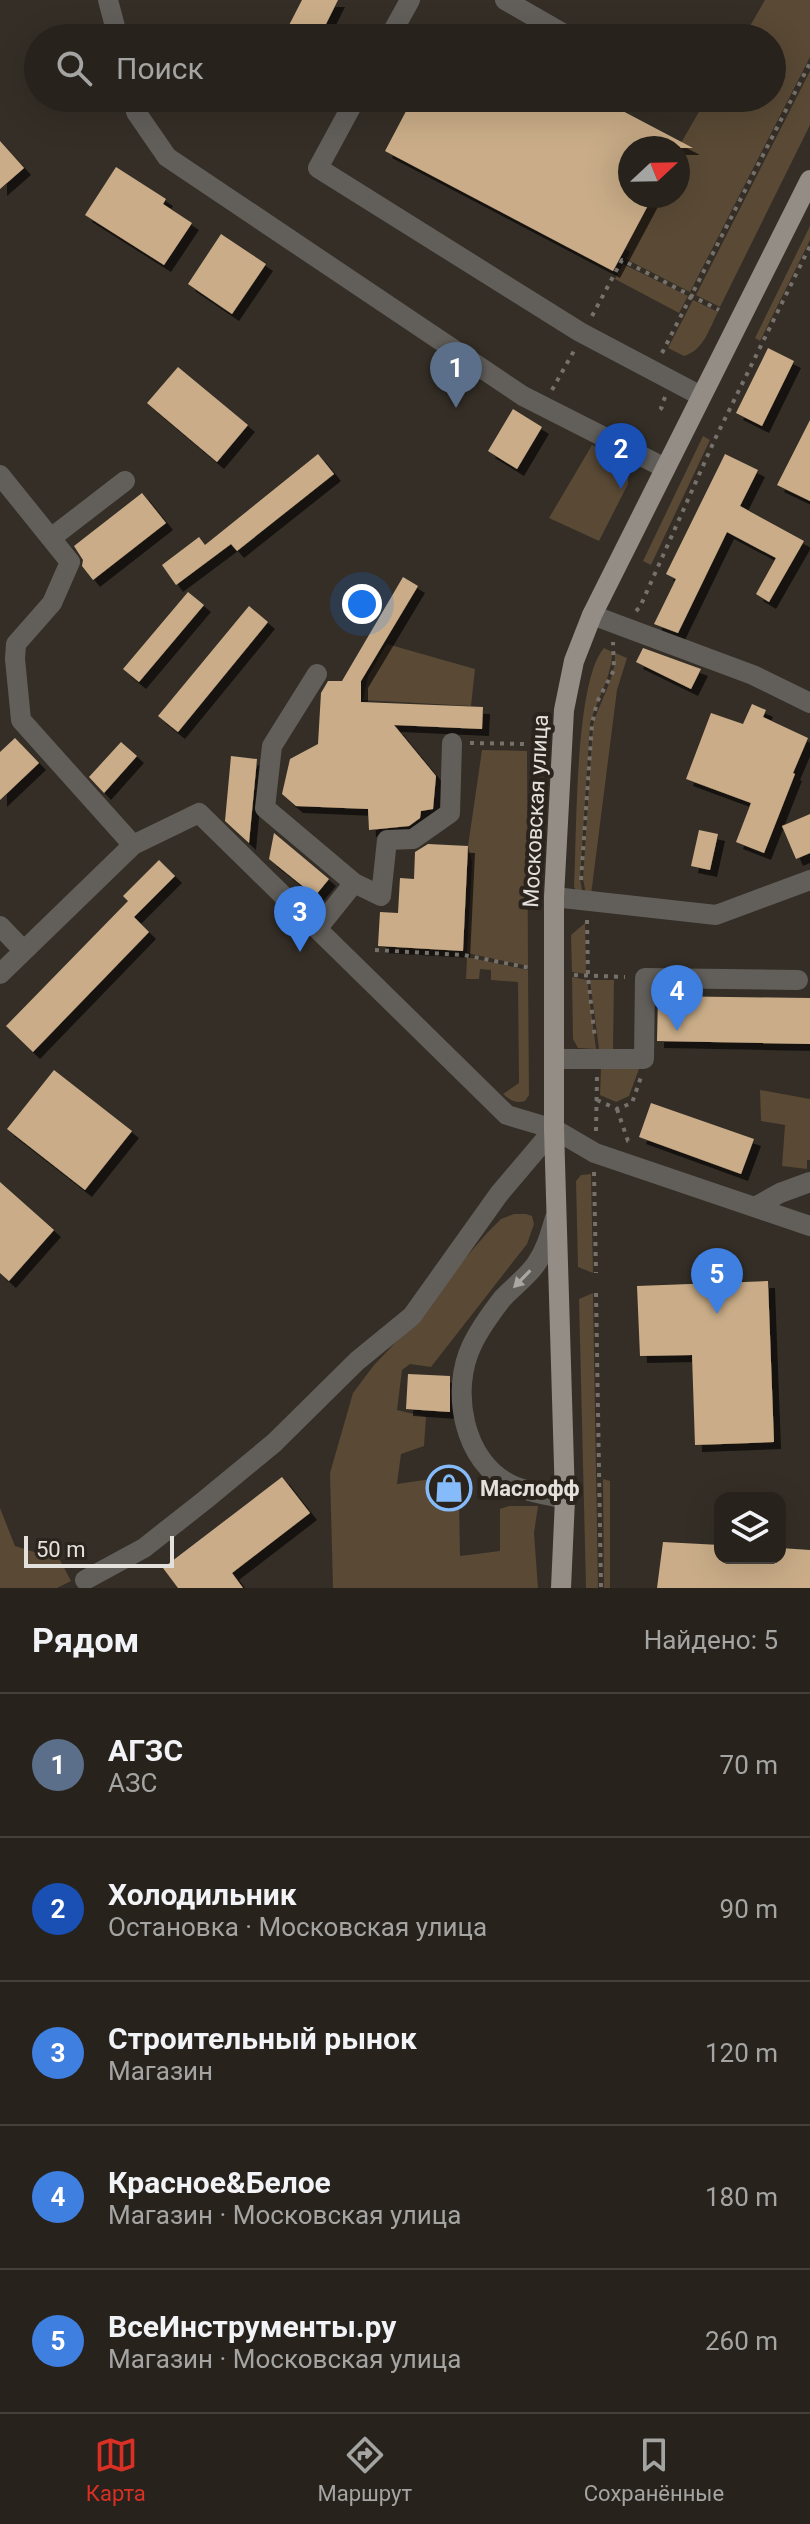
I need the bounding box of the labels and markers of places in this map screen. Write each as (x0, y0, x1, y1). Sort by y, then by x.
pin: 1 (430, 342, 482, 408)
pin: 2 (595, 423, 647, 489)
pin: 3 (274, 886, 326, 952)
pin: 4 (651, 965, 703, 1031)
pin: 5 (691, 1248, 743, 1314)
shop icon: Маслофф (425, 1464, 473, 1512)
place label: Маслофф (480, 1476, 580, 1501)

